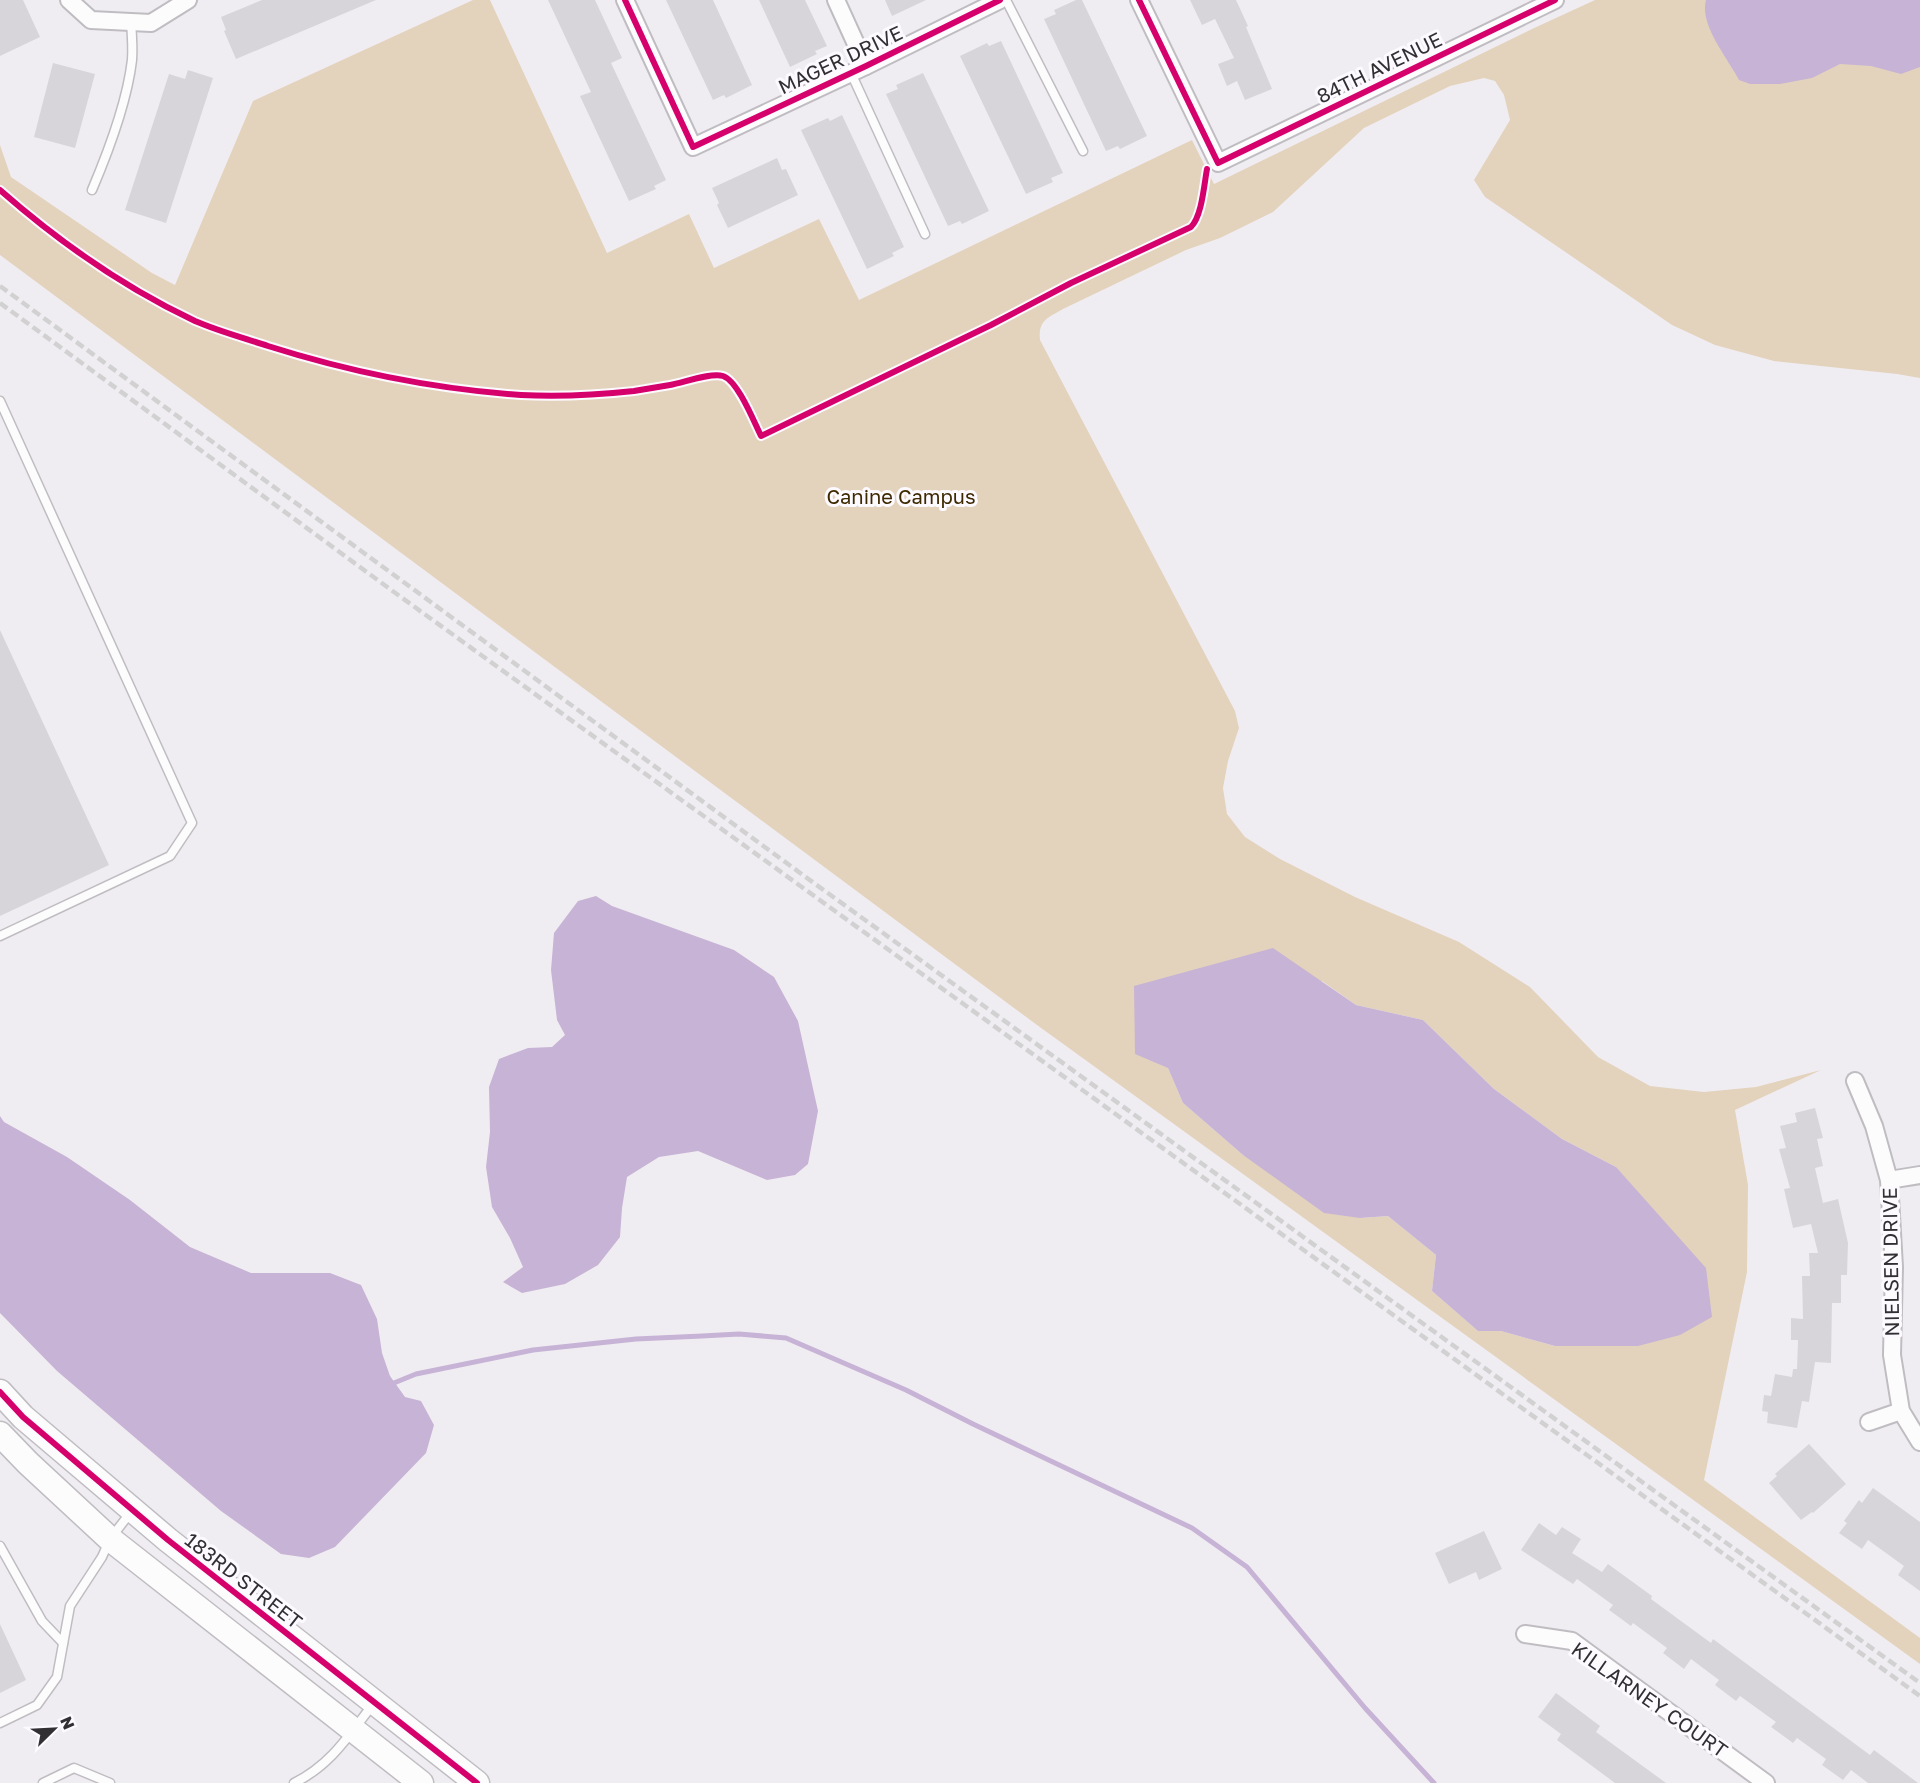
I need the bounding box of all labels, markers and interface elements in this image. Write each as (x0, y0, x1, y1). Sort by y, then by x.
street label: MAGER DRIVE (774, 20, 906, 98)
street label: 84TH AVENUE (1313, 26, 1445, 108)
park label: Canine Campus (826, 484, 976, 508)
street label: NIELSEN DRIVE (1877, 1187, 1903, 1337)
street label: 183RD STREET (181, 1527, 307, 1633)
street label: KILLARNEY COURT (1567, 1636, 1733, 1762)
north arrow (24, 1699, 84, 1759)
text: N (56, 1713, 79, 1733)

